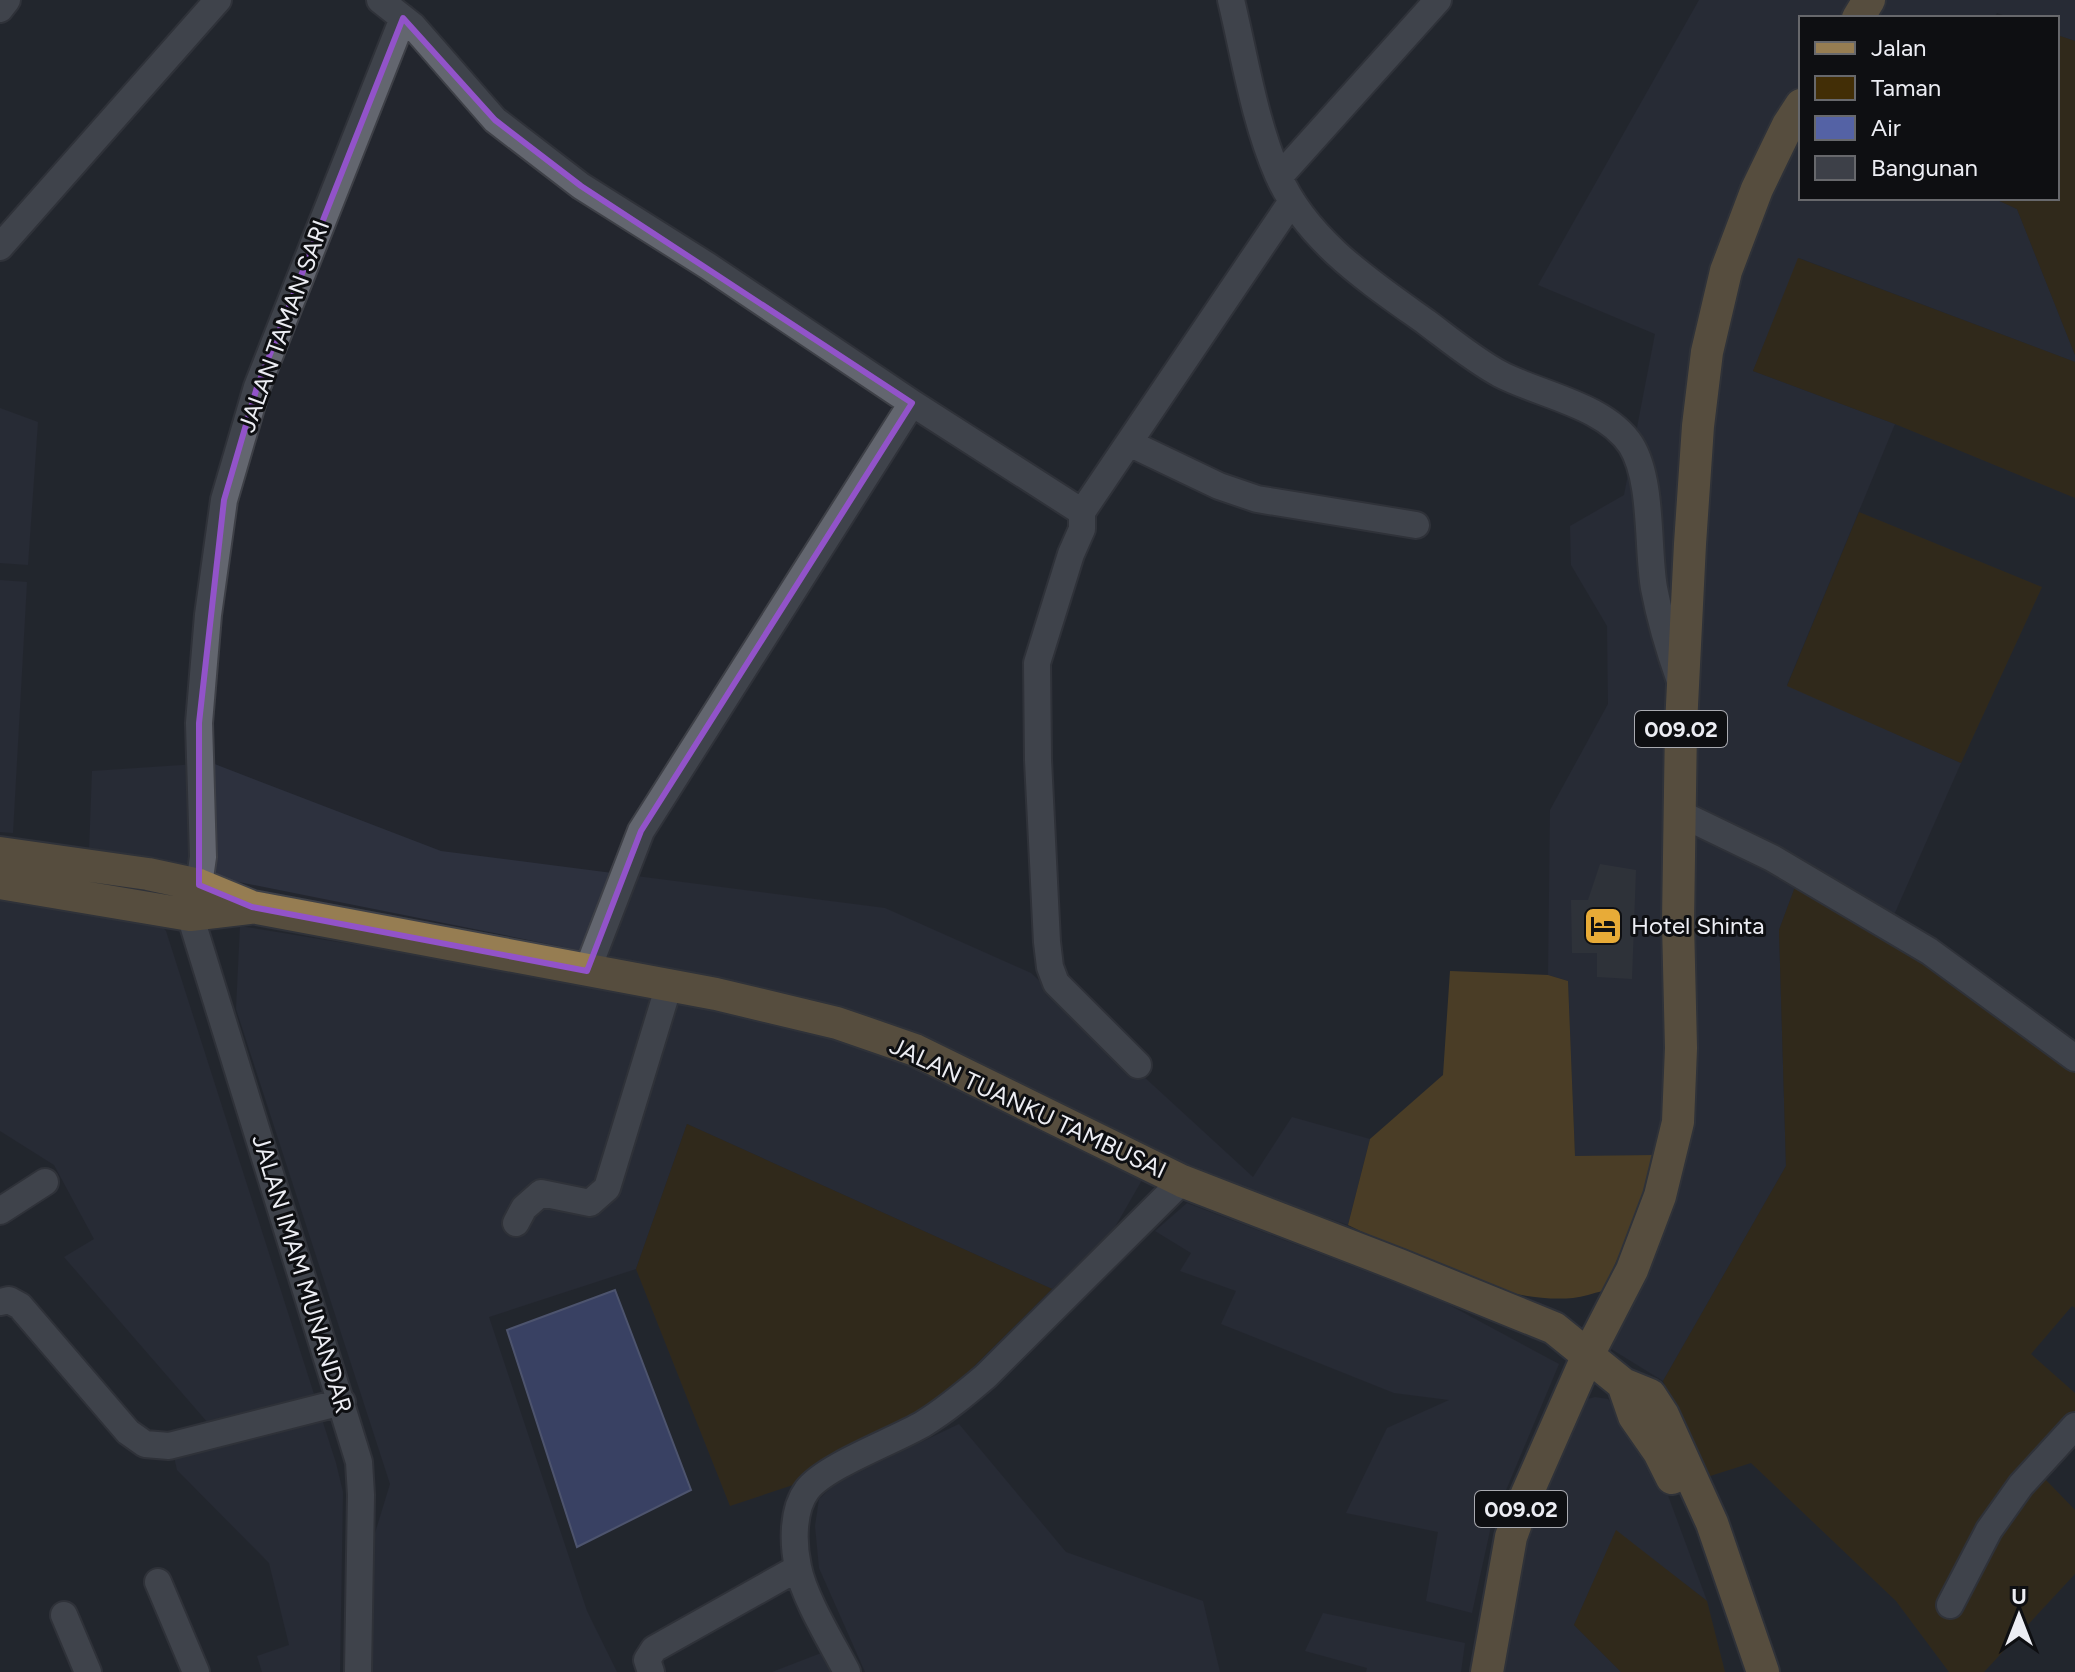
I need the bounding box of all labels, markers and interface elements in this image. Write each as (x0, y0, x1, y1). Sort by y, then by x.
legend (1799, 16, 2059, 200)
text: Jalan (1871, 33, 1927, 62)
text: Taman (1871, 73, 1941, 102)
text: Air (1871, 113, 1901, 142)
text: Bangunan (1871, 153, 1978, 182)
street label: JALAN TAMAN SARI (232, 216, 335, 436)
road number: 009.02 (1635, 711, 1727, 747)
hotel icon: Hotel Shinta (1582, 905, 1624, 947)
place label: Hotel Shinta (1631, 911, 1765, 940)
street label: JALAN TUANKU TAMBUSAI (885, 1031, 1171, 1184)
street label: JALAN IMAM MUNANDAR (246, 1131, 359, 1417)
road number: 009.02 (1475, 1491, 1567, 1527)
north arrow (1979, 1576, 2059, 1656)
text: U (2011, 1583, 2027, 1610)

